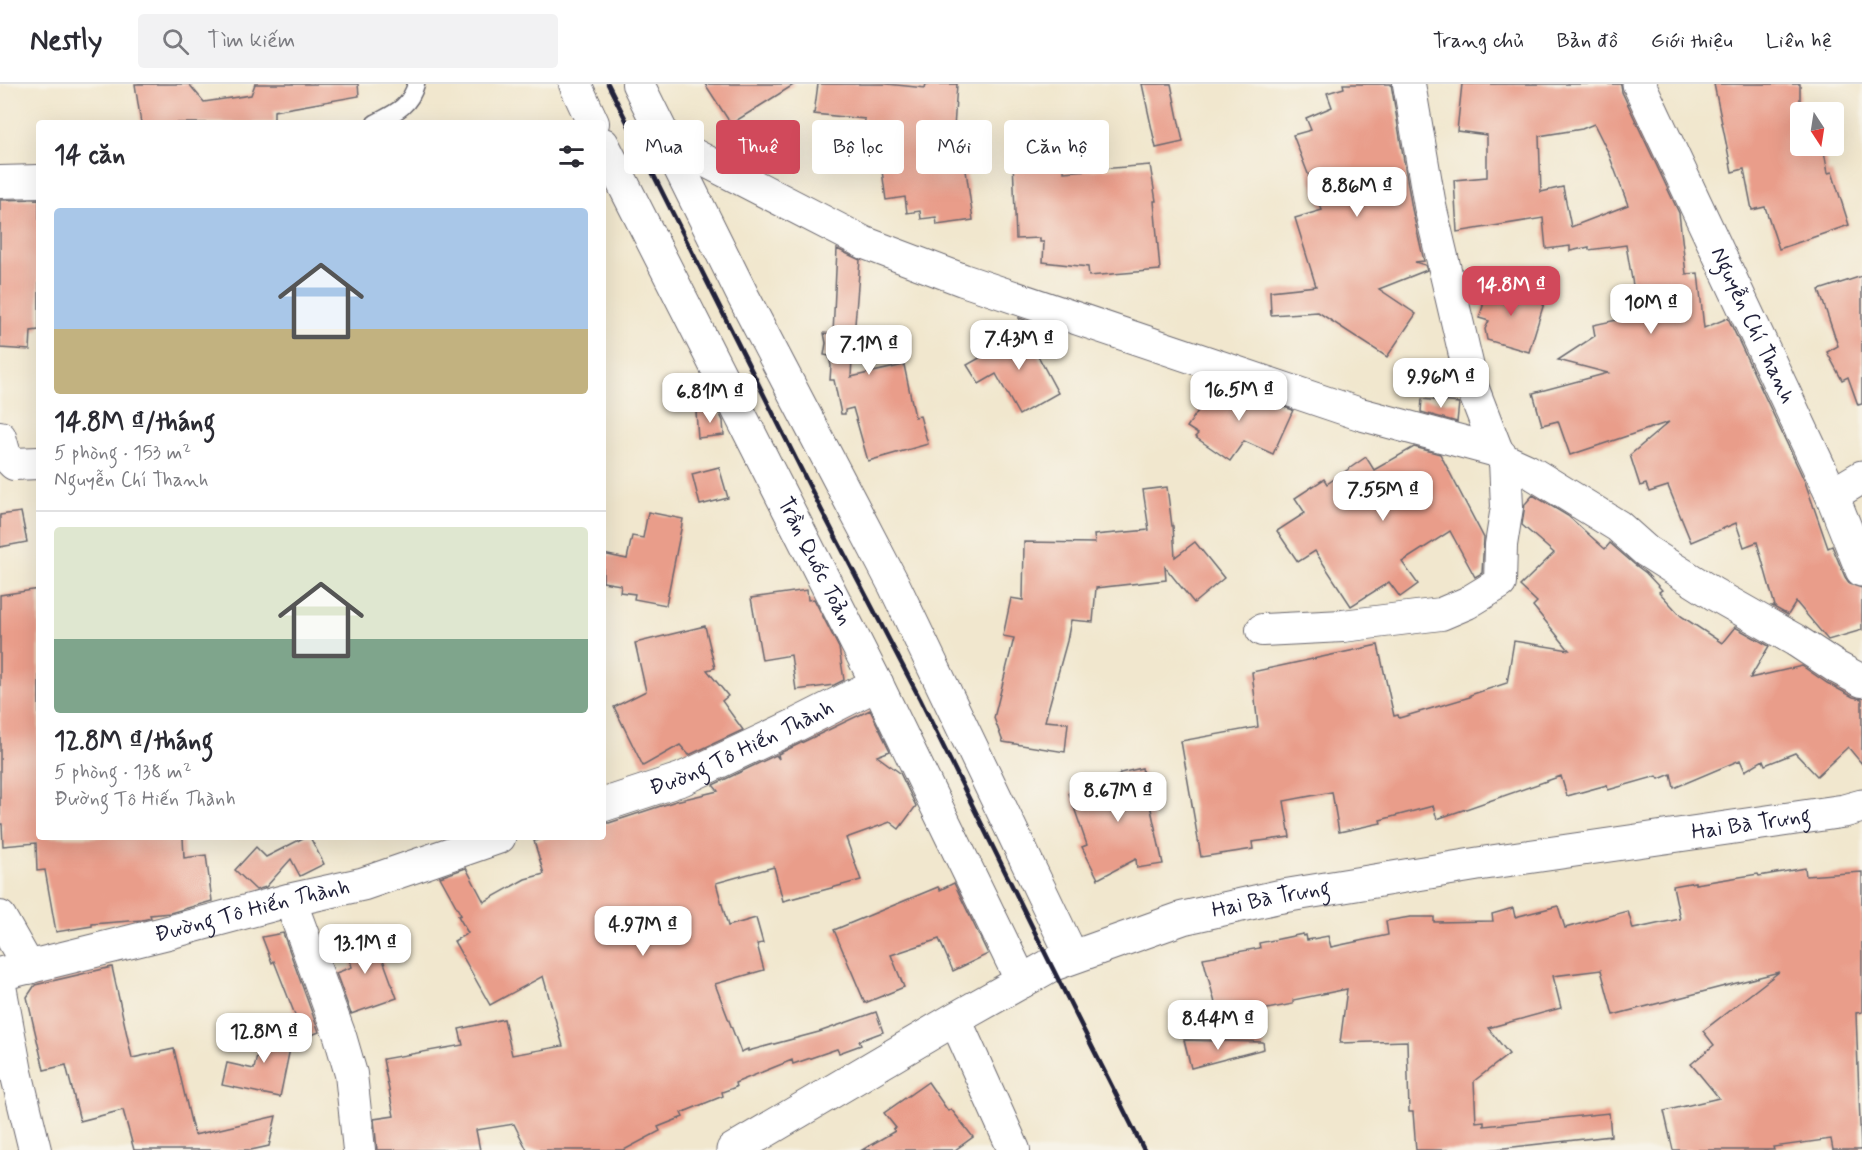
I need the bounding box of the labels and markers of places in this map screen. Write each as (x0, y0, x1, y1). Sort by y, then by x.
pin: 8.86M ₫ (1302, 167, 1412, 218)
pin: 14.8M ₫ (1456, 266, 1566, 317)
pin: 10M ₫ (1609, 284, 1693, 335)
pin: 7.43M ₫ (964, 320, 1074, 371)
pin: 7.1M ₫ (820, 325, 918, 376)
pin: 9.96M ₫ (1386, 358, 1496, 409)
pin: 16.5M ₫ (1184, 371, 1294, 422)
pin: 6.81M ₫ (655, 373, 765, 424)
pin: 7.55M ₫ (1328, 471, 1438, 522)
pin: 8.67M ₫ (1063, 772, 1173, 823)
pin: 4.97M ₫ (588, 906, 698, 957)
pin: 13.1M ₫ (310, 924, 420, 975)
pin: 8.44M ₫ (1163, 1000, 1273, 1051)
pin: 12.8M ₫ (209, 1013, 319, 1064)

